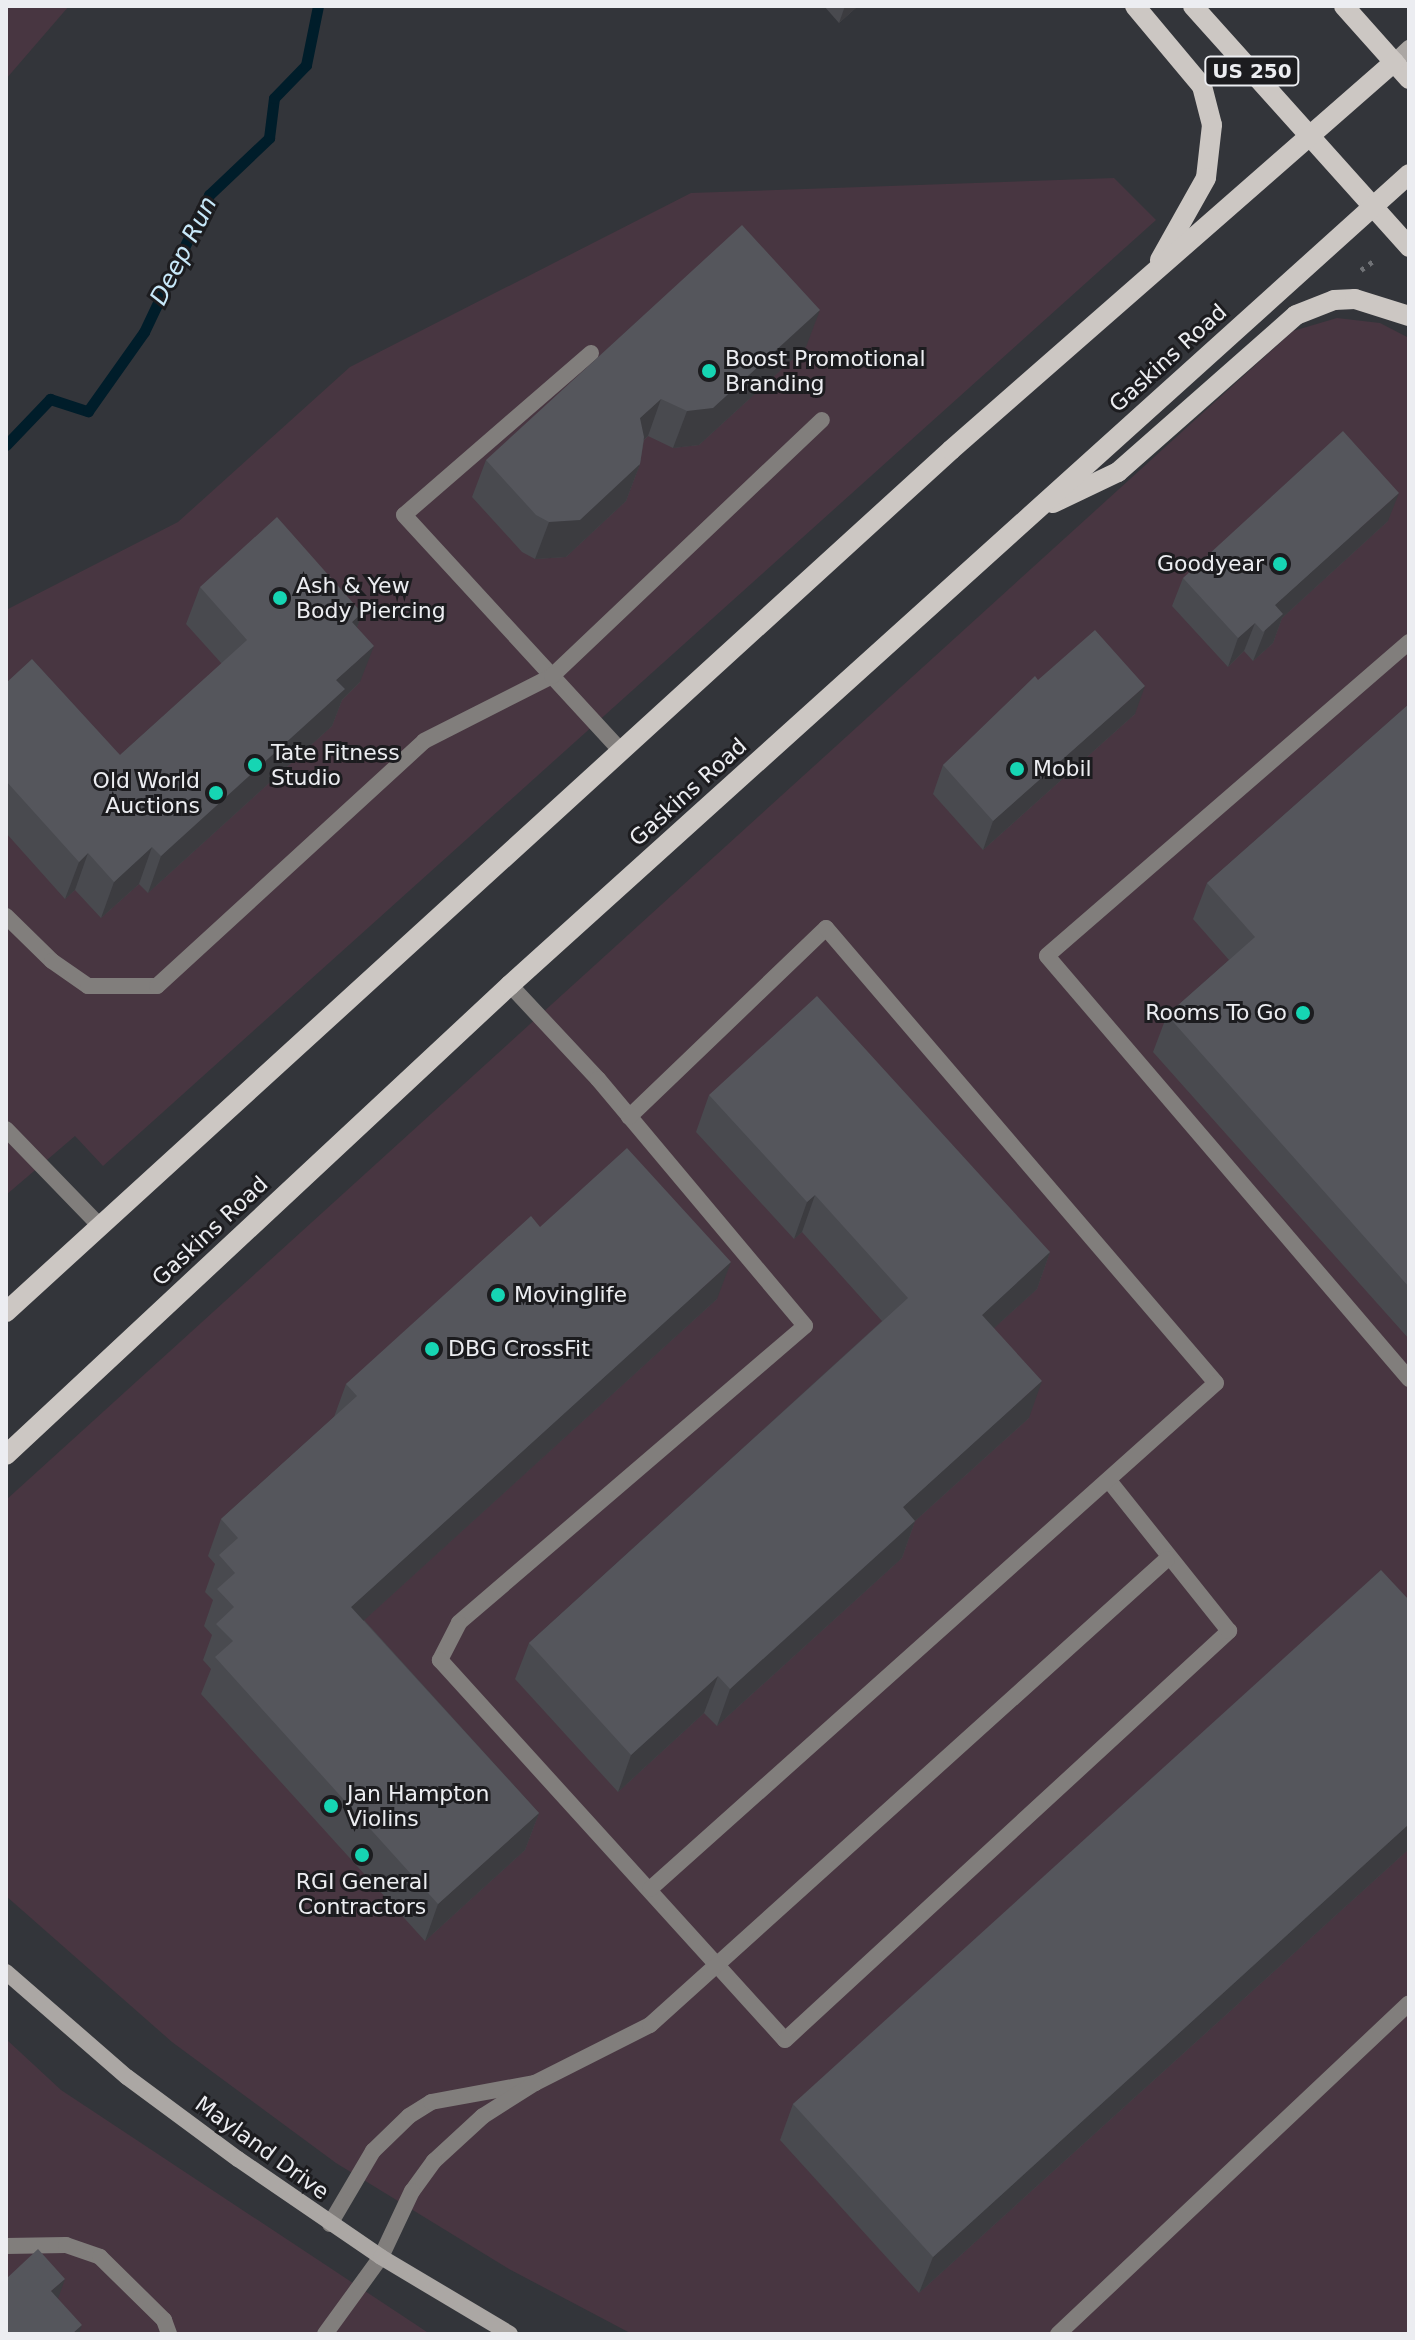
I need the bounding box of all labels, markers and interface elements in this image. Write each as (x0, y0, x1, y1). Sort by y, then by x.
road number: US 250 (1204, 55, 1300, 87)
water label: Deep Run (144, 192, 224, 310)
street label: Gaskins Road (1104, 299, 1232, 417)
place label: Boost Promotional Branding (725, 345, 926, 396)
marker: Boost Promotional Branding (700, 362, 718, 380)
place label: Goodyear (1157, 551, 1264, 577)
marker: Goodyear (1271, 555, 1289, 573)
place label: Ash & Yew Body Piercing (296, 572, 446, 624)
marker: Ash & Yew Body Piercing (271, 589, 289, 607)
street label: Gaskins Road (624, 733, 752, 851)
place label: Tate Fitness Studio (271, 739, 400, 790)
marker: Tate Fitness Studio (246, 756, 264, 774)
place label: Mobil (1033, 756, 1092, 782)
marker: Mobil (1008, 760, 1026, 778)
place label: Old World Auctions (93, 767, 200, 818)
marker: Old World Auctions (207, 784, 225, 802)
place label: Rooms To Go (1145, 1000, 1287, 1026)
marker: Rooms To Go (1294, 1004, 1312, 1022)
street label: Gaskins Road (147, 1171, 273, 1291)
place label: Movinglife (514, 1282, 627, 1308)
marker: Movinglife (489, 1286, 507, 1304)
place label: DBG CrossFit (448, 1336, 590, 1362)
marker: DBG CrossFit (423, 1340, 441, 1358)
place label: Jan Hampton Violins (347, 1780, 489, 1832)
marker: Jan Hampton Violins (322, 1797, 340, 1815)
marker: RGI General Contractors (353, 1846, 371, 1864)
place label: RGI General Contractors (296, 1868, 428, 1920)
street label: Mayland Drive (190, 2091, 334, 2205)

